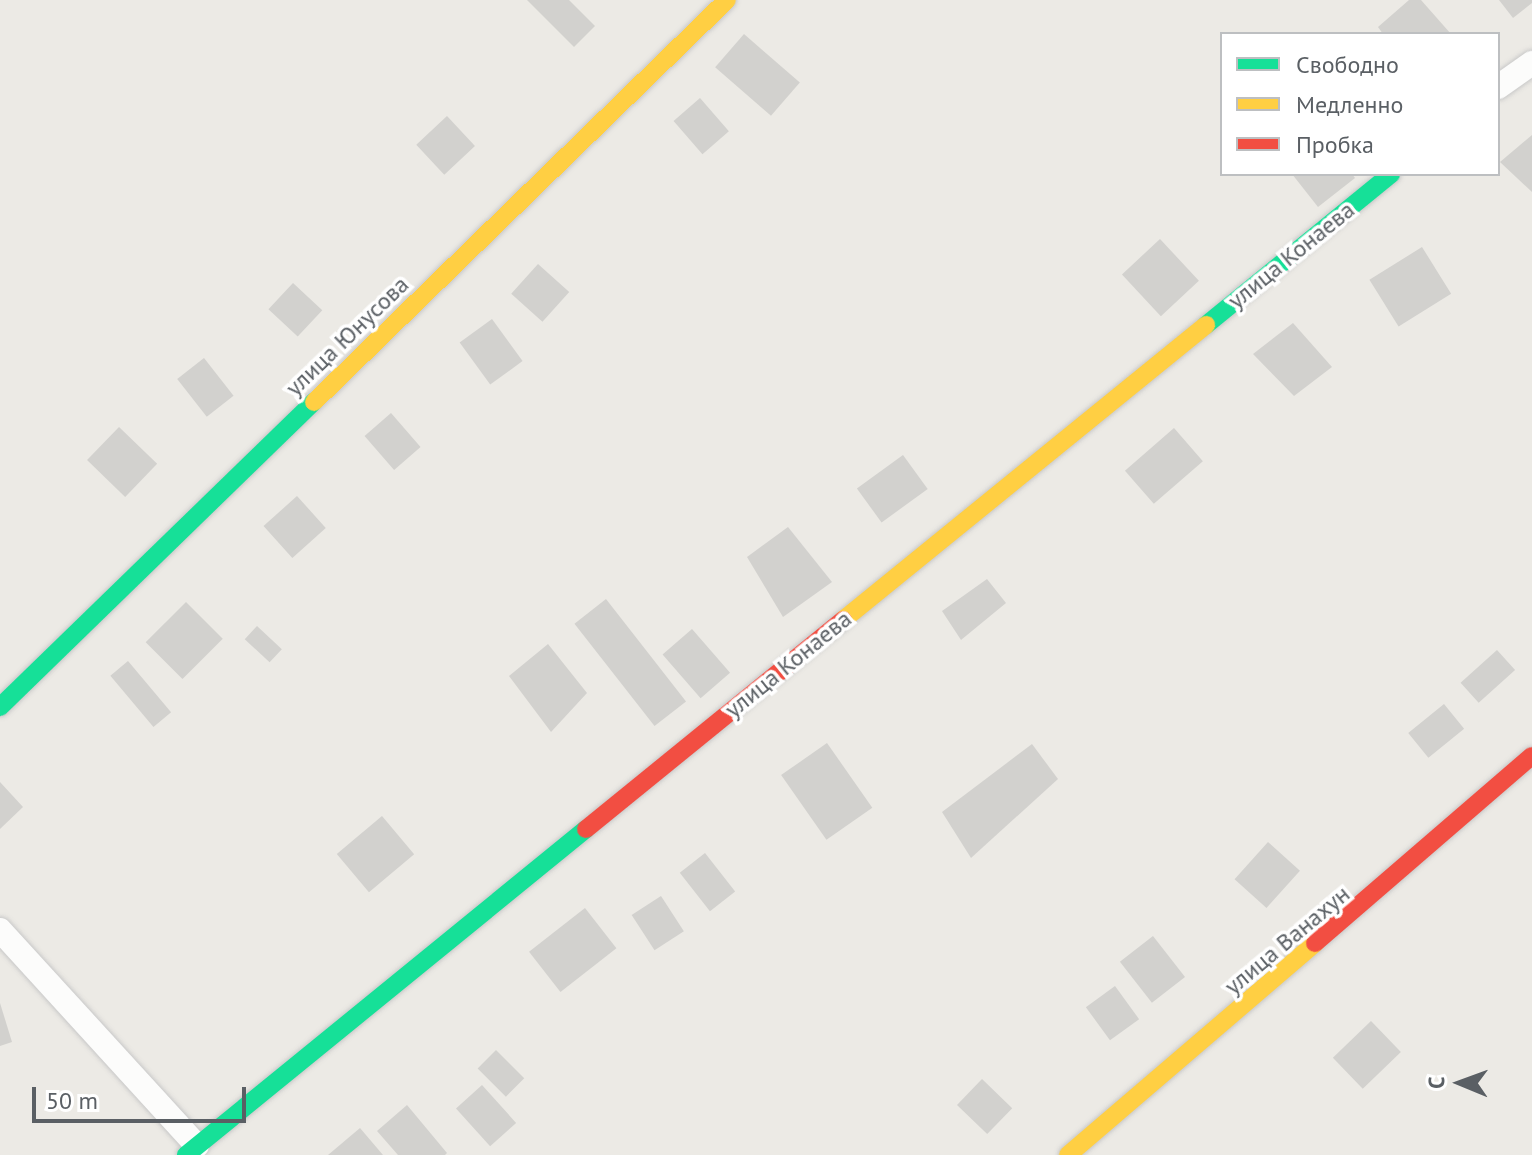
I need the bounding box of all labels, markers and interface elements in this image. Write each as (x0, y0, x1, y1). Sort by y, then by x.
legend (1220, 32, 1500, 176)
text: Свободно (1296, 49, 1399, 80)
text: Медленно (1296, 89, 1403, 120)
text: Пробка (1296, 129, 1374, 160)
street label: улица Конаева (1222, 195, 1360, 315)
street label: улица Юнусова (279, 270, 415, 402)
street label: улица Конаева (719, 604, 857, 724)
street label: улица Ванахун (1219, 879, 1355, 1001)
north arrow (1420, 1043, 1500, 1123)
scale bar (36, 1071, 250, 1121)
text: С (1422, 1076, 1450, 1089)
text: 50 m (46, 1085, 98, 1116)

